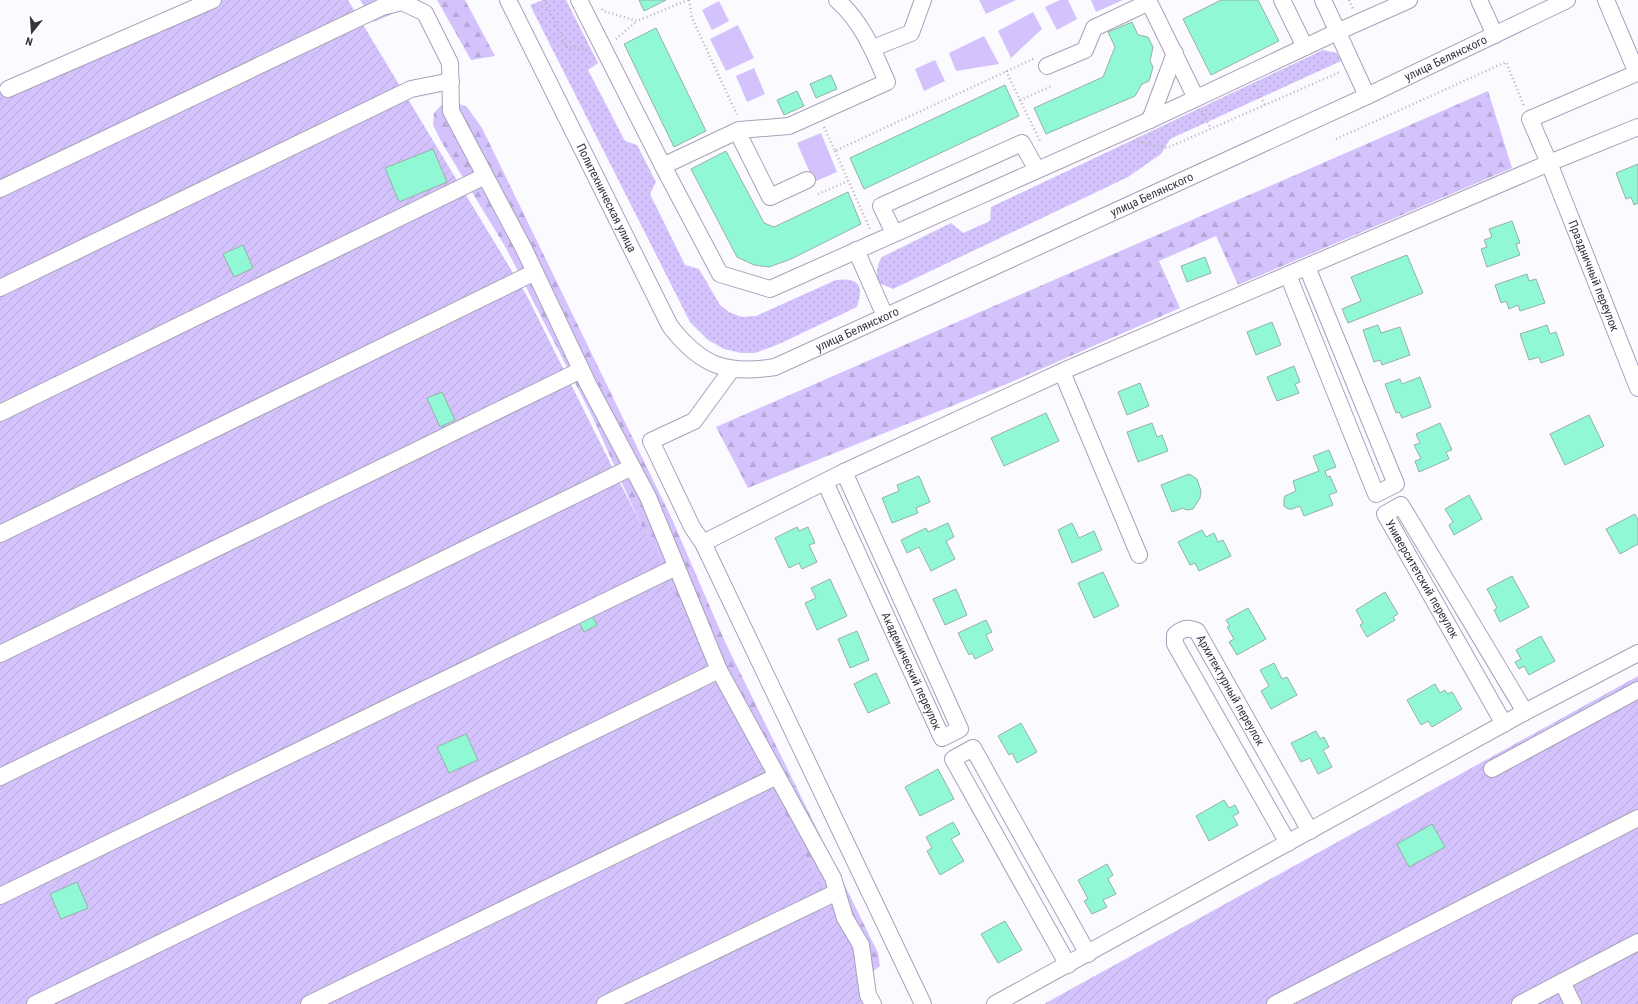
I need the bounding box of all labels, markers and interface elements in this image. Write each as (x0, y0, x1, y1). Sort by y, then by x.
north arrow (12, 12, 52, 52)
street label: улица Белянского (1402, 32, 1489, 84)
text: N (24, 34, 34, 48)
street label: Политехническая улица (573, 141, 639, 255)
street label: улица Белянского (1108, 169, 1196, 220)
street label: Праздничный переулок (1565, 218, 1622, 333)
street label: улица Белянского (814, 304, 901, 354)
street label: Университетский переулок (1382, 517, 1462, 641)
street label: Академический переулок (878, 610, 945, 733)
street label: Архитектурный переулок (1194, 632, 1268, 748)

